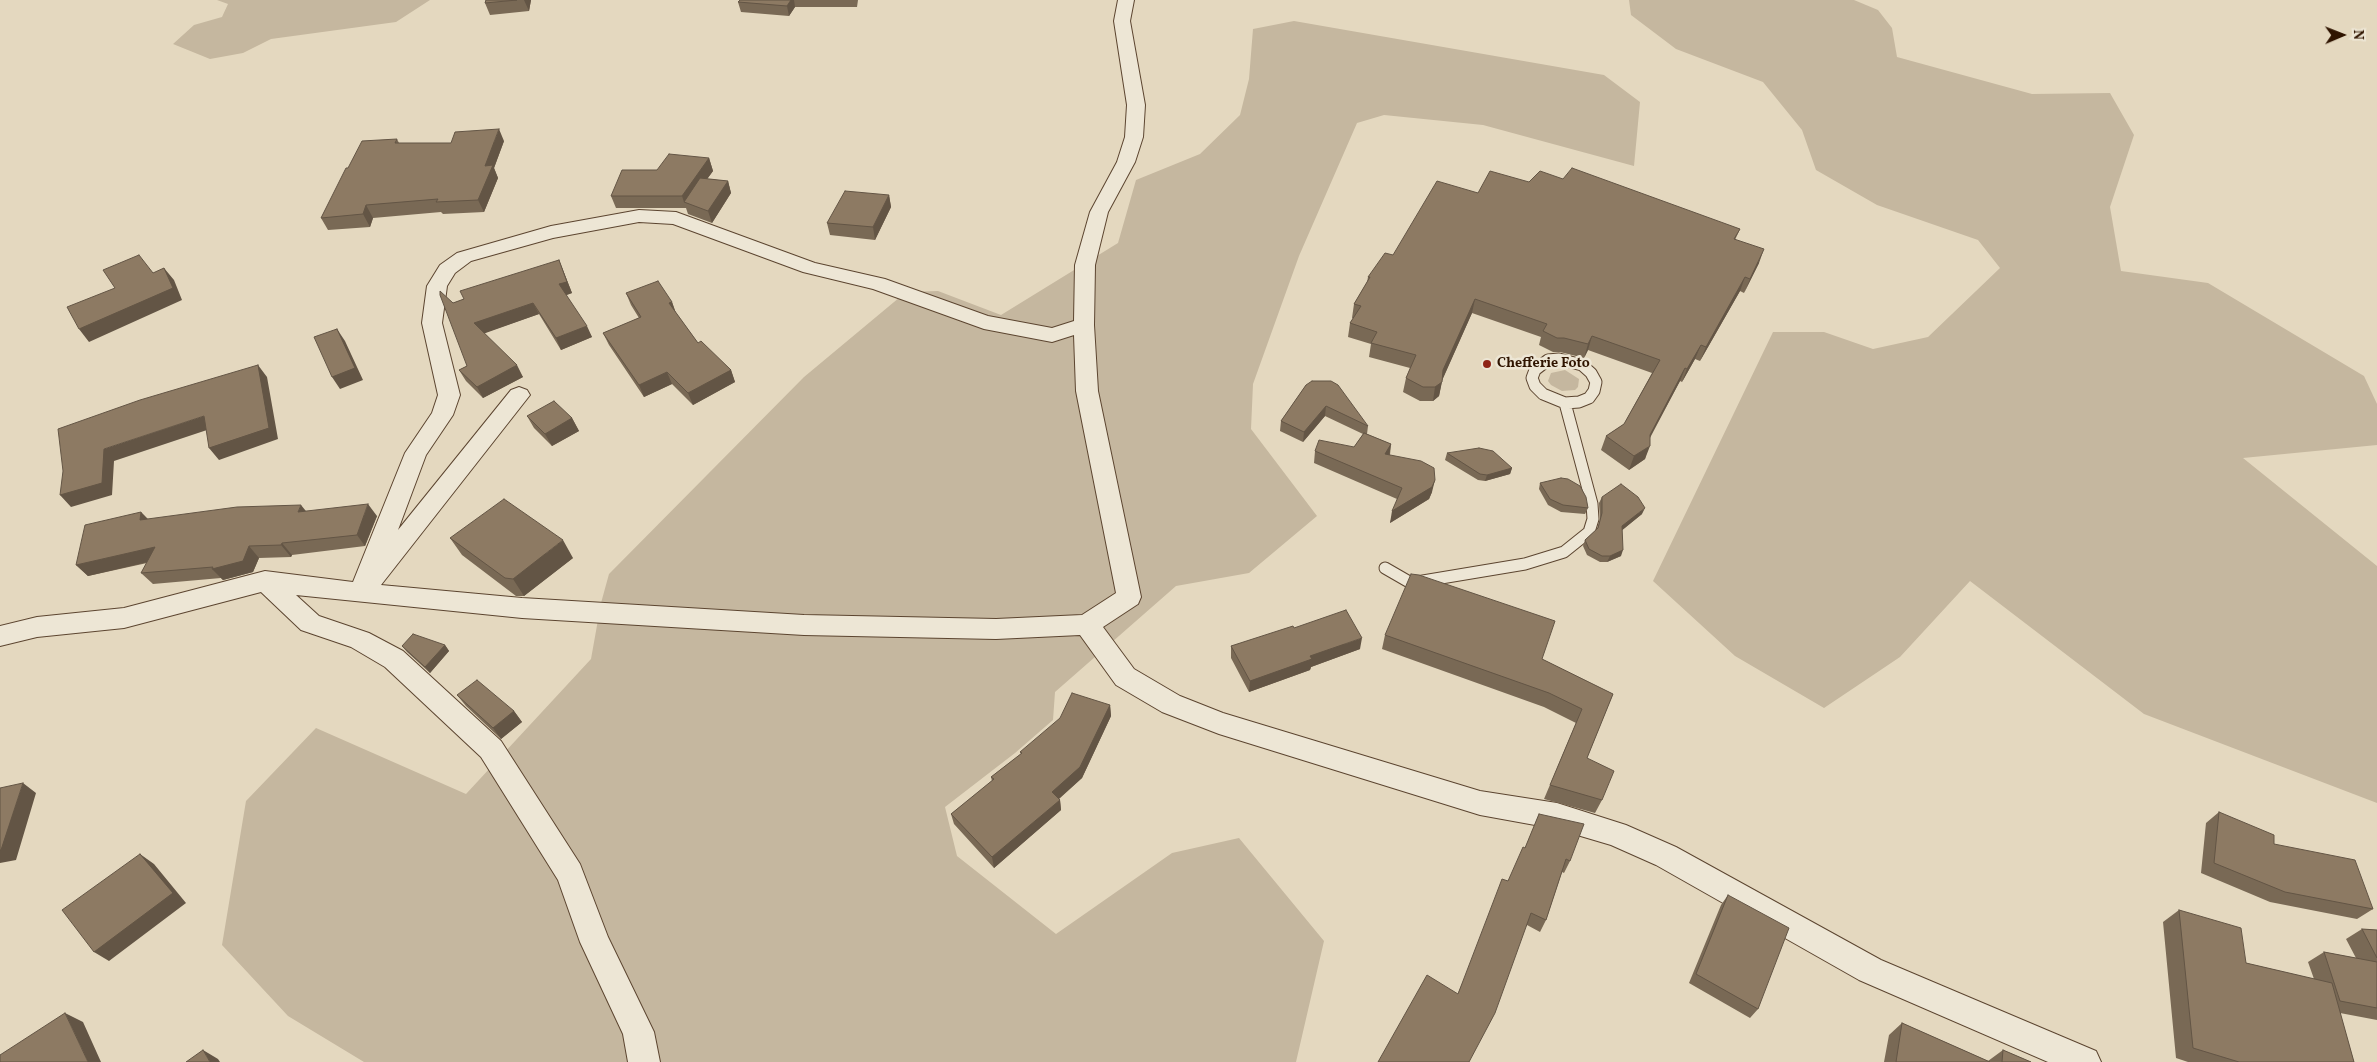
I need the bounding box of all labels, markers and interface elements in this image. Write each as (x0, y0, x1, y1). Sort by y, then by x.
north arrow (2317, 10, 2367, 60)
text: N (2348, 29, 2367, 40)
place label: Chefferie Foto (1497, 356, 1590, 372)
marker: Chefferie Foto (1481, 358, 1493, 370)

